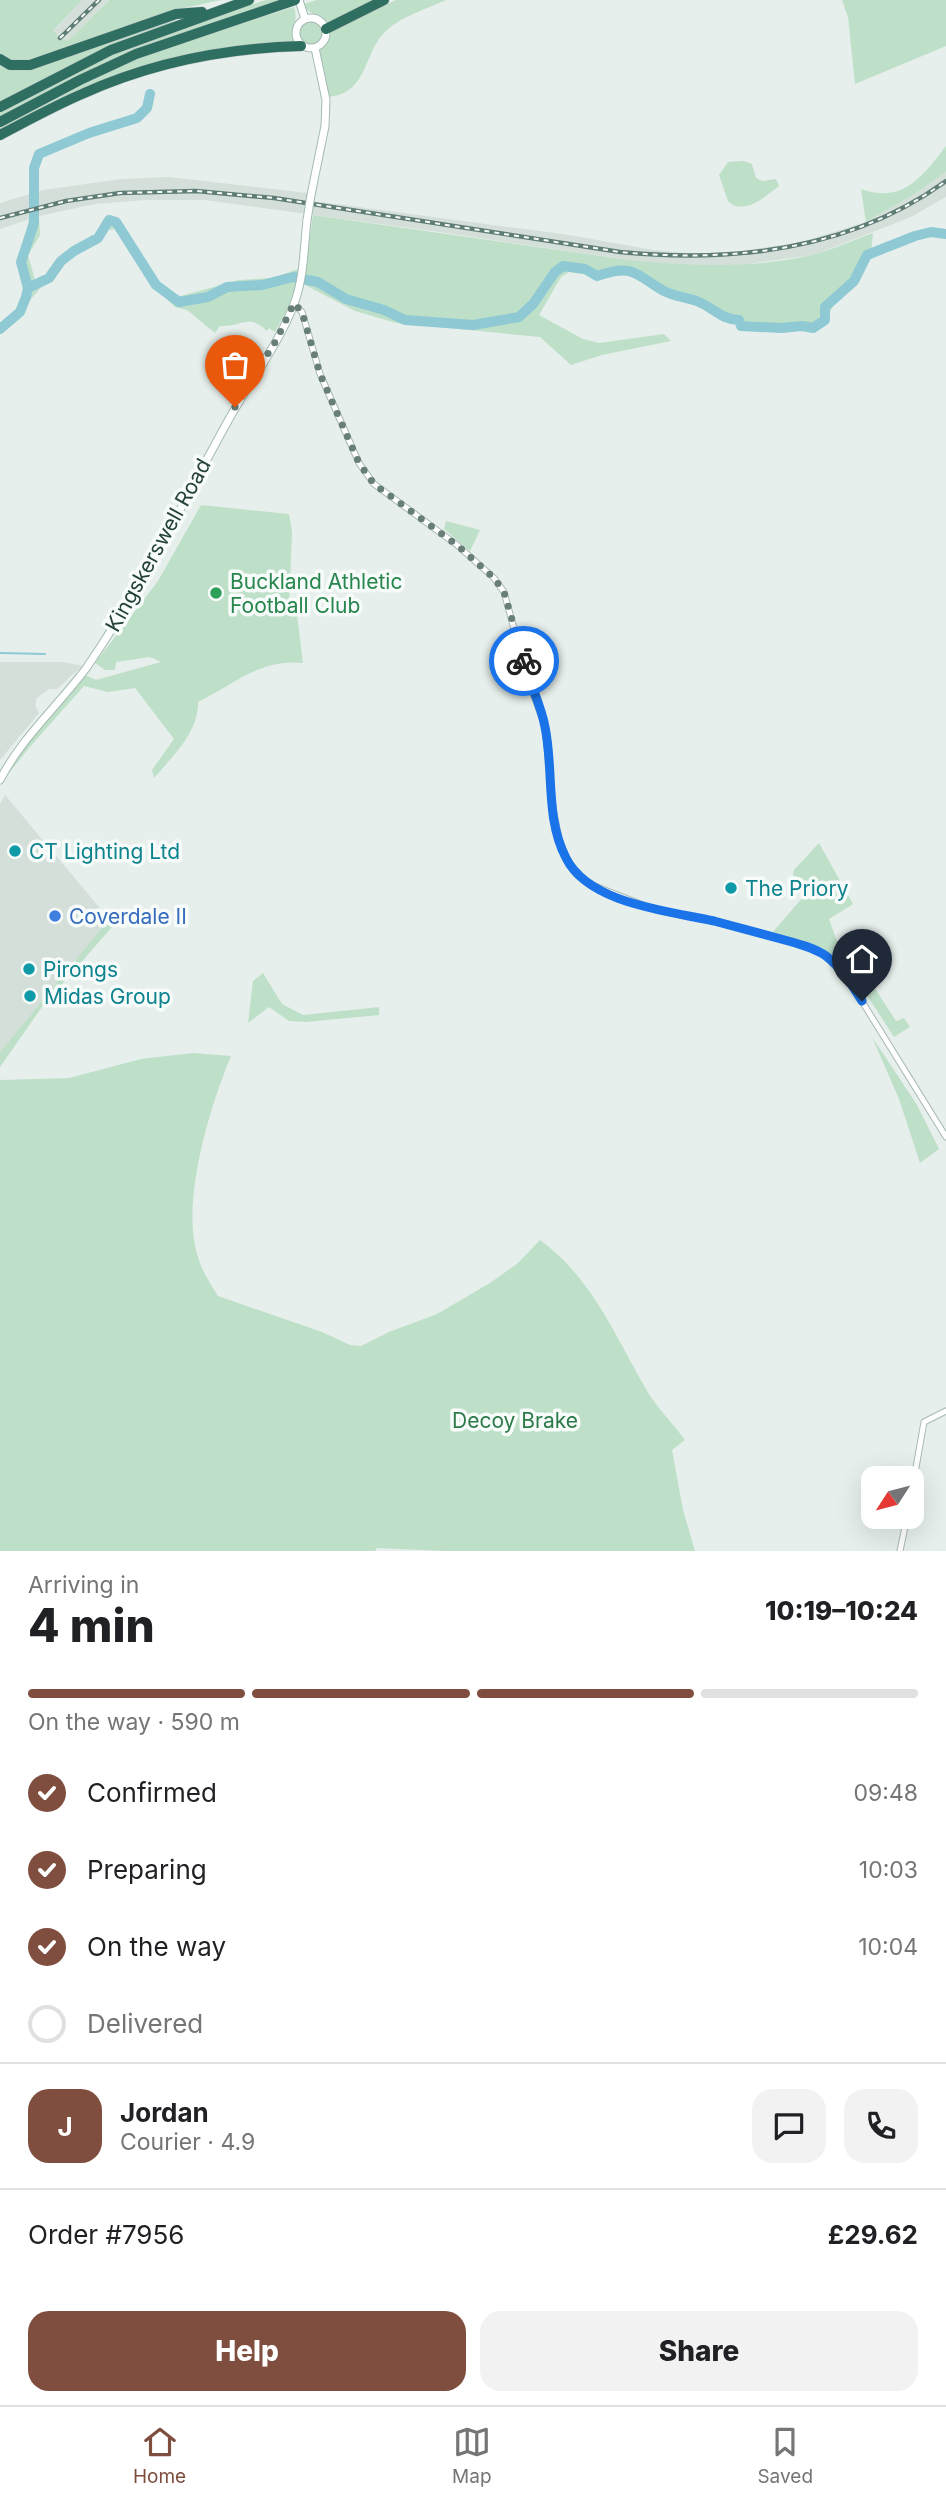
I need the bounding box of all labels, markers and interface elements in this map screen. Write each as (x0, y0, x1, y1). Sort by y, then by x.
pin (205, 335, 265, 407)
icon: bag (216, 346, 254, 384)
street label: Kingskerswell Road (100, 454, 216, 636)
place label: Buckland Athletic Football Club (230, 569, 402, 618)
marker: Buckland Athletic Football Club (208, 585, 224, 601)
courier (489, 626, 559, 696)
icon: bike (505, 642, 543, 680)
place label: CT Lighting Ltd (29, 839, 180, 864)
marker: CT Lighting Ltd (7, 843, 23, 859)
place label: The Priory (745, 876, 849, 901)
marker: The Priory (723, 880, 739, 896)
place label: Coverdale II (69, 904, 187, 929)
marker: Coverdale II (47, 908, 63, 924)
pin (832, 929, 892, 1001)
icon: home (843, 940, 881, 978)
place label: Pirongs (43, 957, 118, 982)
marker: Pirongs (21, 961, 37, 977)
place label: Midas Group (44, 984, 171, 1009)
marker: Midas Group (22, 988, 38, 1004)
park label: Decoy Brake (452, 1408, 578, 1433)
north arrow (861, 1466, 924, 1530)
map controls (861, 1466, 924, 1529)
text: Arriving in (28, 1571, 139, 1599)
text: 10:19–10:24 (765, 1595, 918, 1626)
text: 4 min (28, 1597, 155, 1653)
text: On the way · 590 m (28, 1708, 240, 1736)
icon: check (28, 1774, 66, 1812)
text: Confirmed (87, 1777, 217, 1808)
text: 09:48 (854, 1779, 918, 1807)
icon: check (28, 1851, 66, 1889)
text: Preparing (87, 1854, 207, 1885)
text: 10:03 (859, 1856, 918, 1884)
icon: check (28, 1928, 66, 1966)
text: On the way (87, 1931, 226, 1962)
text: 10:04 (858, 1933, 918, 1961)
text: Delivered (87, 2008, 203, 2039)
button: chat (752, 2089, 826, 2163)
button: phone (844, 2089, 918, 2163)
text: Jordan (120, 2097, 209, 2128)
text: J (57, 2111, 73, 2142)
text: Courier · 4.9 (120, 2128, 255, 2156)
text: Order #7956 (28, 2219, 184, 2250)
text: £29.62 (828, 2219, 918, 2250)
button: Help (28, 2311, 466, 2391)
button: Share (480, 2311, 918, 2391)
tab: Home (133, 2423, 186, 2488)
tab: Map (452, 2423, 492, 2488)
tab: Saved (757, 2423, 813, 2488)

